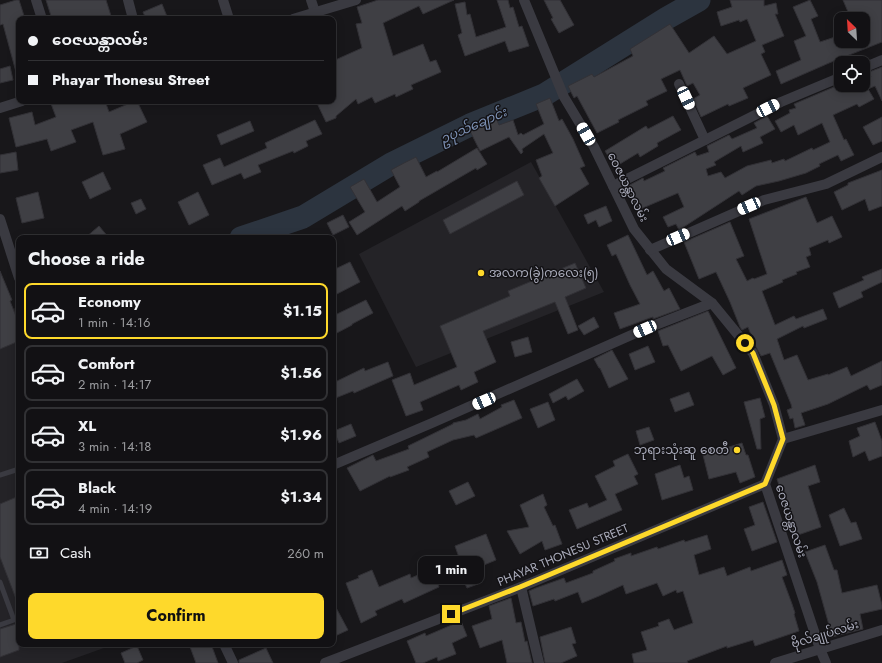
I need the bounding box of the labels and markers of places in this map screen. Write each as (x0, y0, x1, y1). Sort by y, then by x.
place label: အလက(ခွဲ)ကလေး(၅) (489, 264, 598, 283)
marker: အလက(ခွဲ)ကလေး(၅) (476, 268, 486, 278)
place label: ဘုရားသုံးဆူ စေတီ (634, 441, 729, 460)
marker: ဘုရားသုံးဆူ စေတီ (732, 445, 742, 455)

